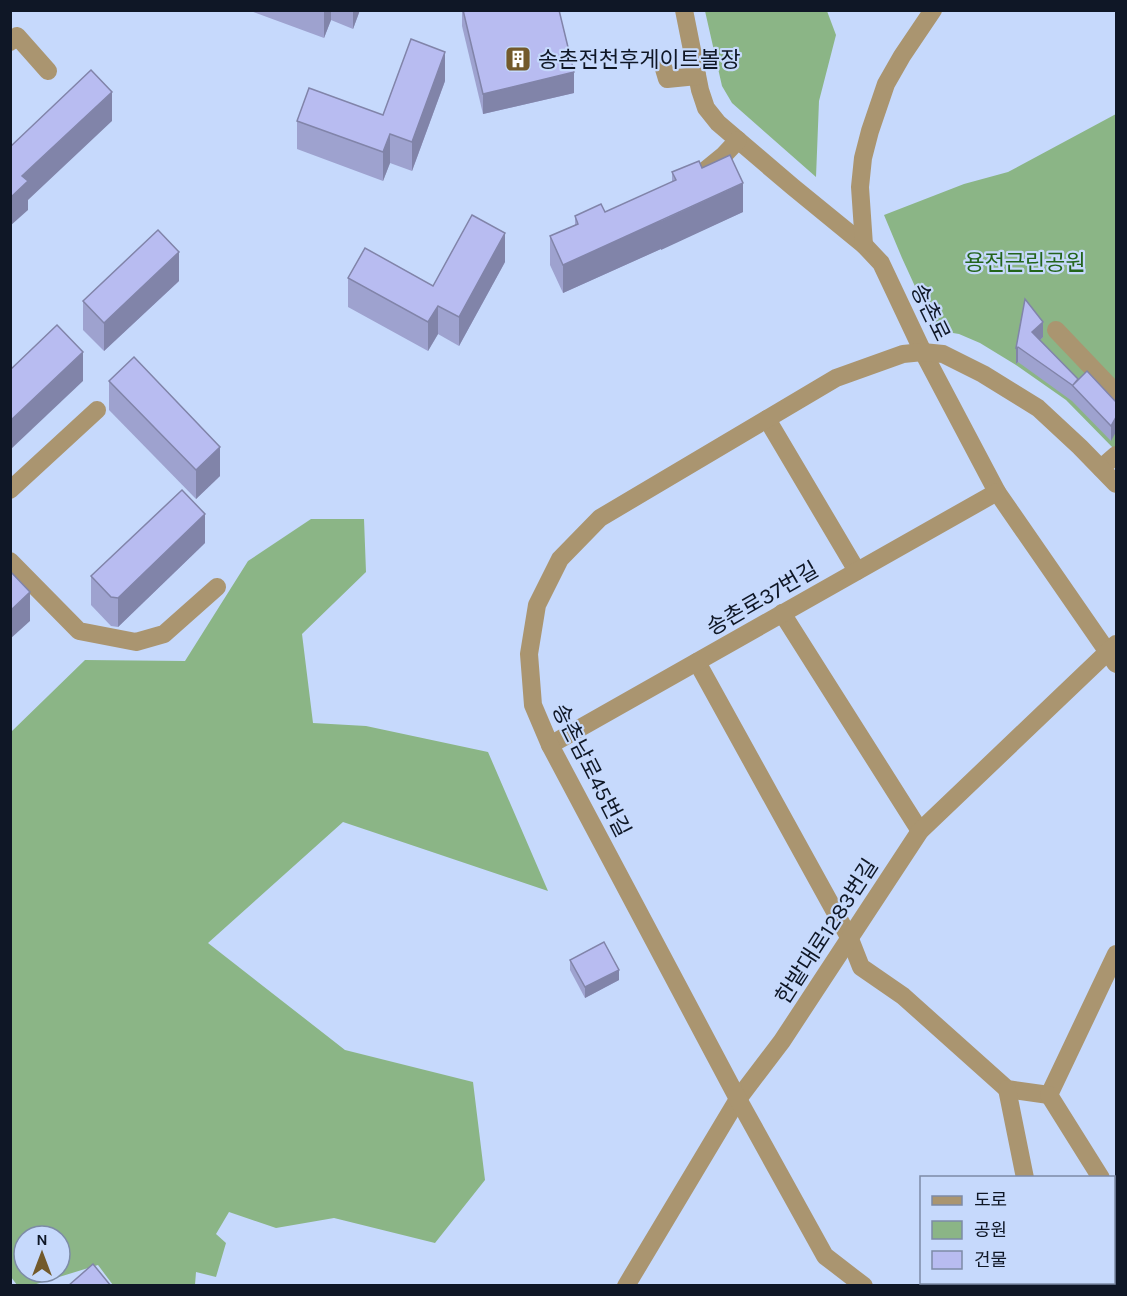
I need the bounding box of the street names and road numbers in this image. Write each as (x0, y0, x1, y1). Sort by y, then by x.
street label: 송촌로 (905, 279, 955, 345)
street label: 송촌로37번길 (702, 556, 823, 641)
street label: 송촌남로45번길 (546, 699, 636, 841)
street label: 한밭대로1283번길 (770, 854, 883, 1009)

